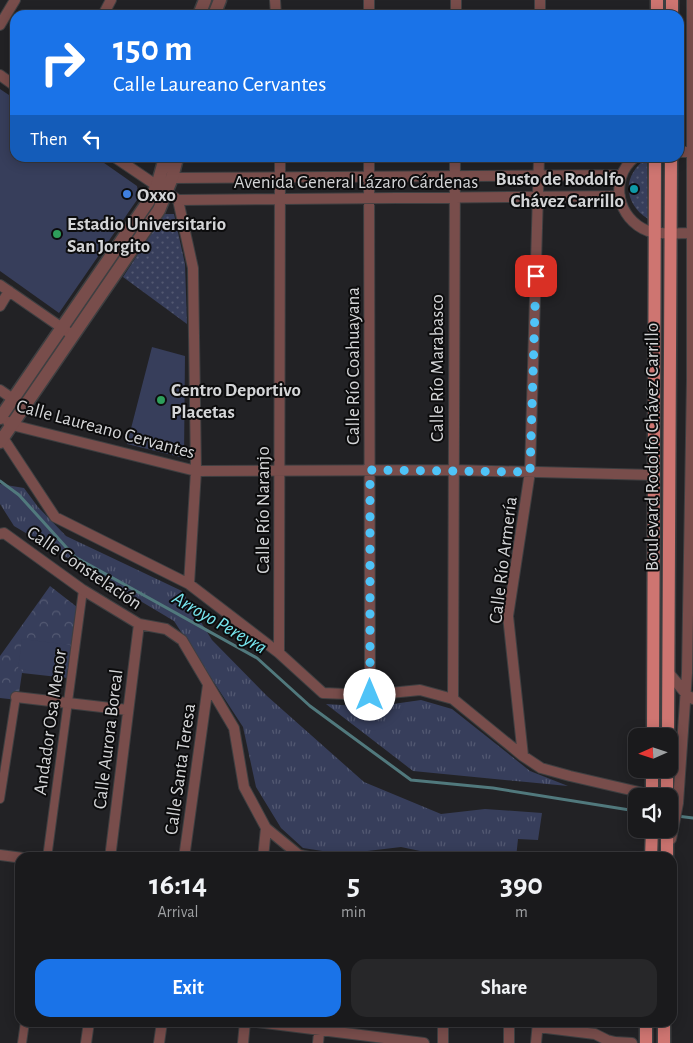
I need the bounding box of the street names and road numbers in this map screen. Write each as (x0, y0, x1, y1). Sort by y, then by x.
street label: Avenida General Lázaro Cárdenas (234, 173, 478, 192)
street label: Calle Río Coahuayana (344, 287, 363, 445)
street label: Calle Río Marabasco (428, 294, 447, 442)
street label: Boulevard Rodolfo Chávez Carrillo (643, 323, 662, 571)
street label: Calle Laureano Cervantes (14, 396, 197, 462)
street label: Calle Río Naranjo (254, 446, 273, 574)
street label: Calle Río Armería (486, 495, 521, 625)
street label: Calle Constelación (23, 523, 145, 614)
street label: Andador Osa Menor (31, 648, 70, 796)
street label: Calle Aurora Boreal (90, 668, 126, 810)
street label: Calle Santa Teresa (162, 702, 199, 836)

